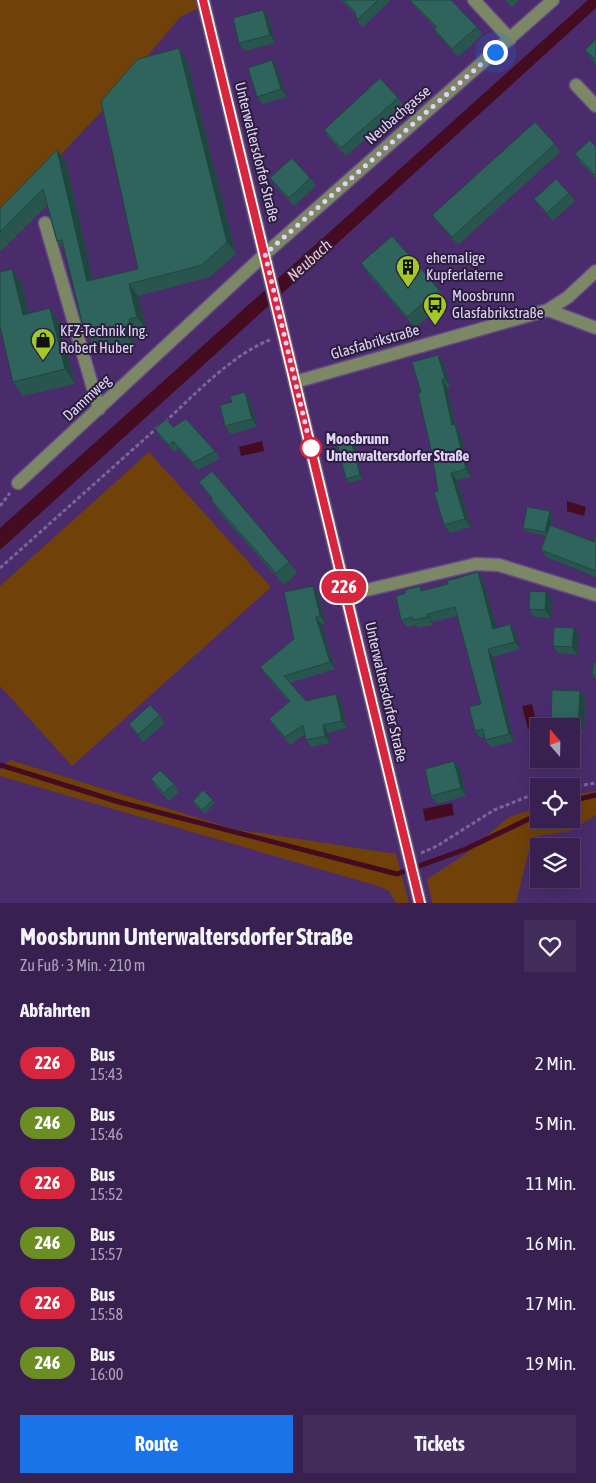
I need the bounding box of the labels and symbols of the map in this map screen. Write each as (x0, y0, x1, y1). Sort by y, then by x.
your location (483, 40, 508, 65)
street label: Unterwaltersdorfer Straße (232, 80, 283, 224)
street label: Neubachgasse (362, 82, 434, 147)
water label: Neubach (283, 235, 335, 284)
place label: ehemalige Kupferlaterne (426, 249, 504, 283)
building icon: ehemalige Kupferlaterne (395, 254, 421, 288)
place label: Moosbrunn Glasfabrikstraße (452, 287, 544, 321)
bus stop icon: Moosbrunn Glasfabrikstraße (422, 292, 448, 326)
street label: Glasfabrikstraße (329, 321, 421, 362)
place label: KFZ-Technik Ing. Robert Huber (60, 322, 148, 356)
shop icon: KFZ-Technik Ing. Robert Huber (30, 327, 56, 361)
street label: Dammweg (59, 371, 114, 424)
place label: Moosbrunn Unterwaltersdorfer Straße (326, 430, 470, 464)
marker: Moosbrunn Unterwaltersdorfer Straße (300, 437, 322, 459)
line badge: 226 (315, 571, 373, 603)
street label: Unterwaltersdorfer Straße (362, 620, 411, 764)
north arrow (530, 718, 580, 768)

